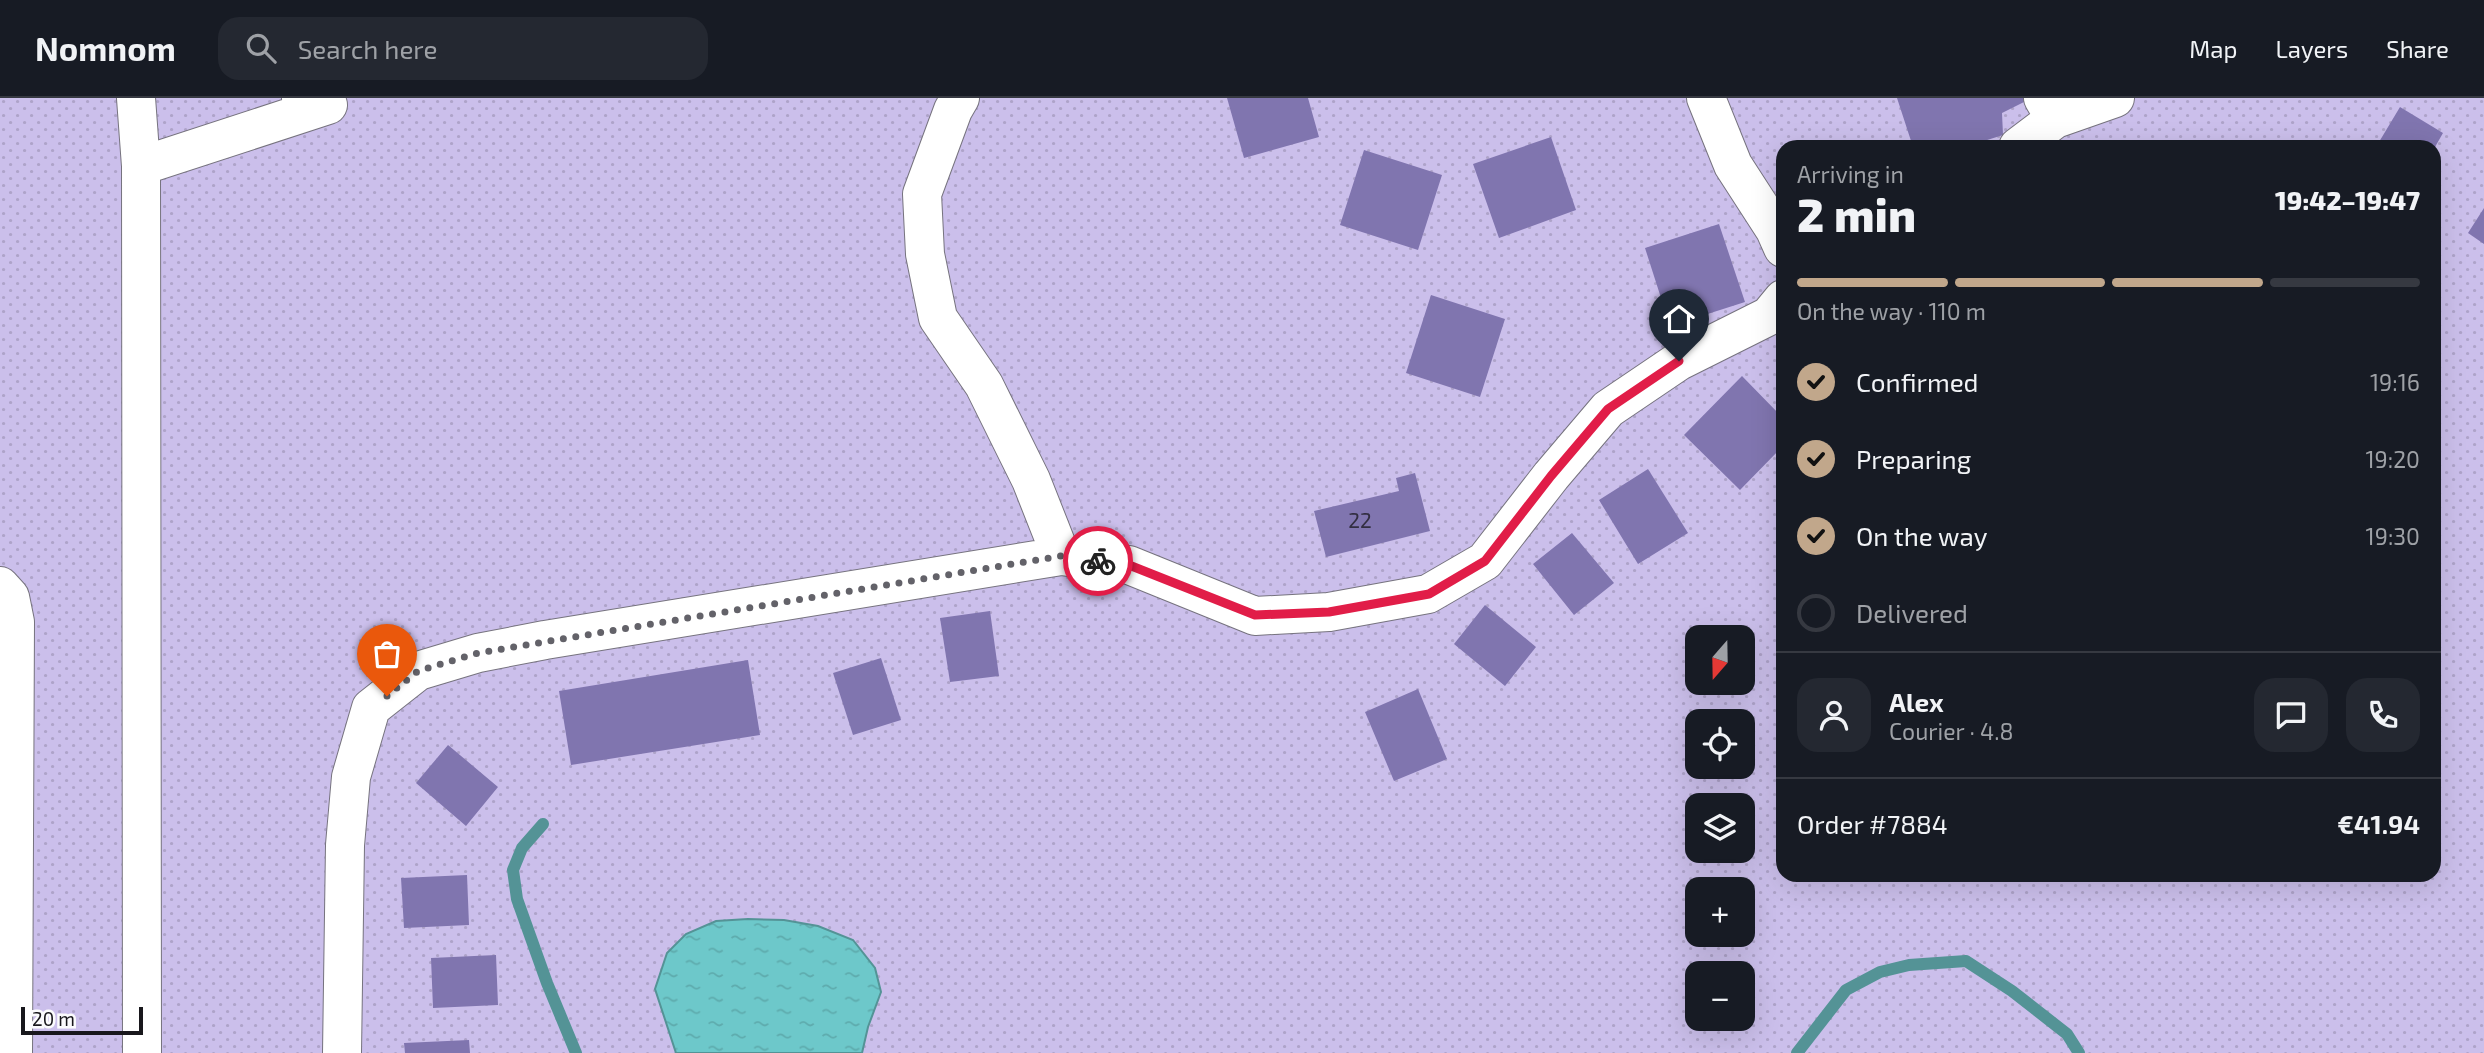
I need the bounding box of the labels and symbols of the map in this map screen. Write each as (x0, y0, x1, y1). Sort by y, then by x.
pin (1649, 289, 1709, 361)
house number: 22 (1348, 507, 1372, 532)
courier (1063, 526, 1133, 596)
pin (357, 624, 417, 696)
north arrow (1685, 625, 1755, 695)
scale bar (21, 1004, 144, 1036)

